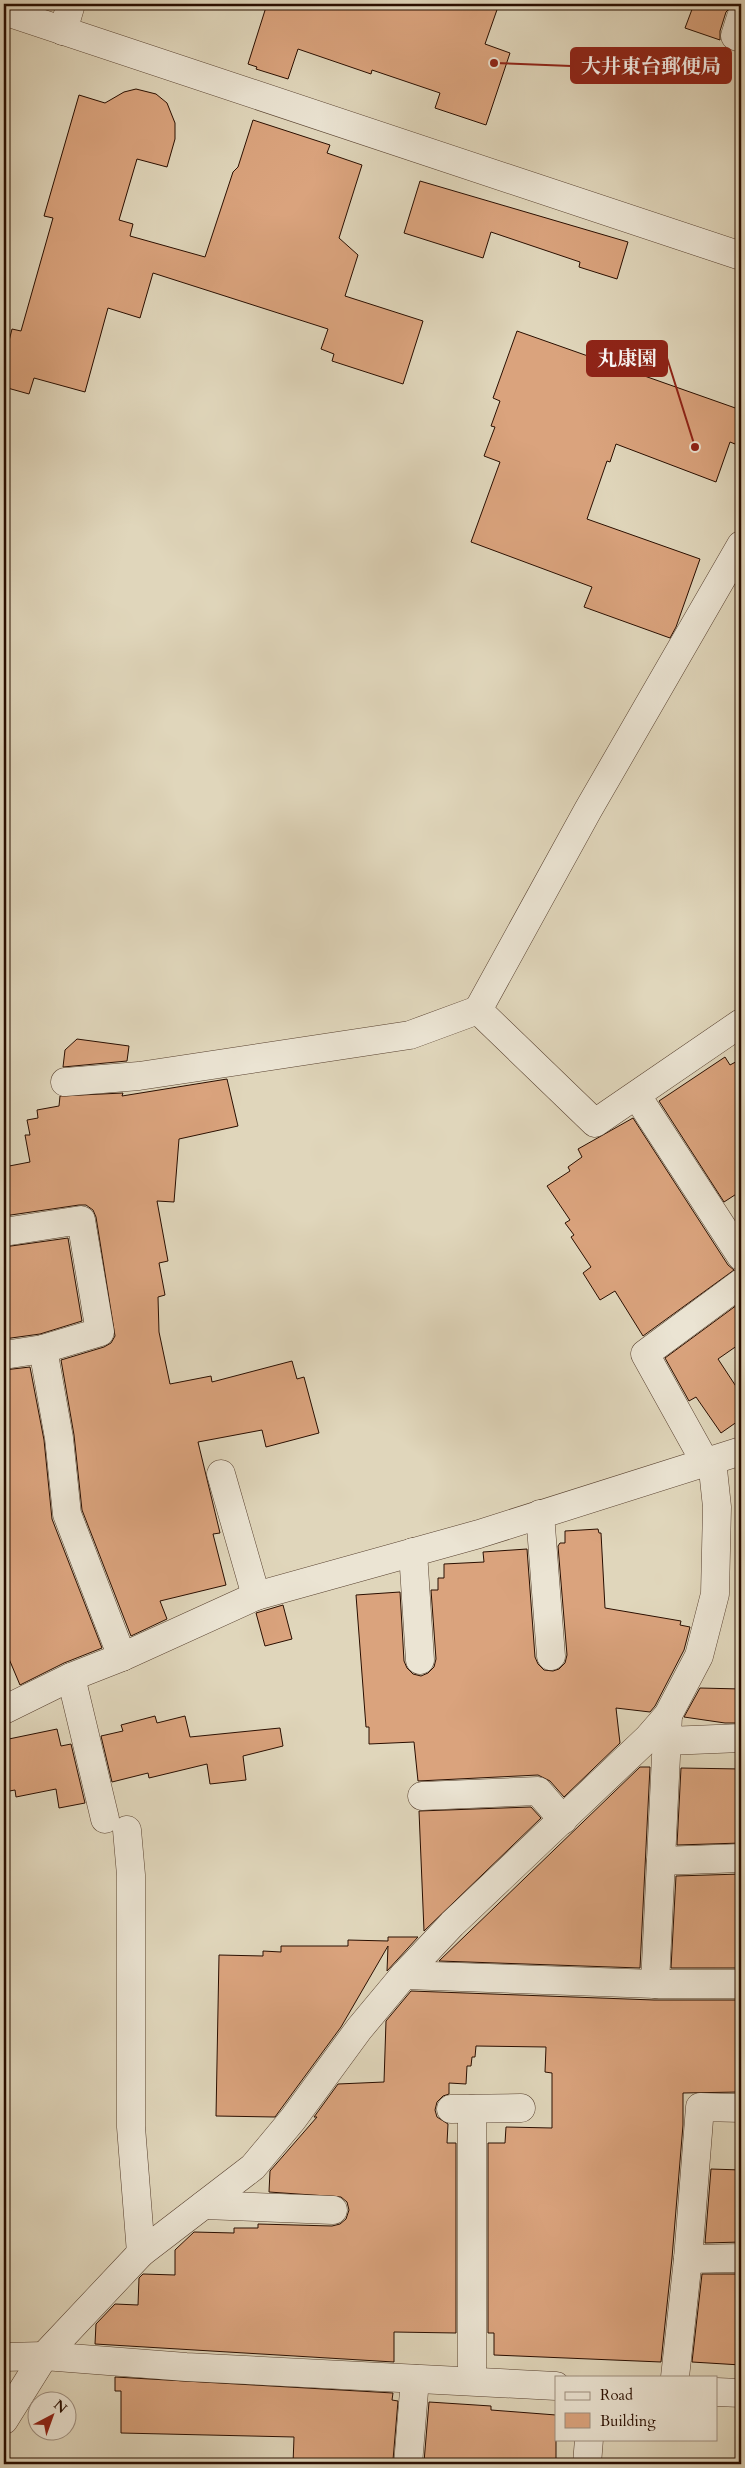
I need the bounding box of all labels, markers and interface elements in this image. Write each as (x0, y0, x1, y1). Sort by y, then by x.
callout: 大井東台郵便局 (571, 48, 731, 83)
text: 大井東台郵便局 (581, 53, 721, 80)
callout: 丸康園 (587, 341, 667, 376)
text: 丸康園 (597, 345, 657, 372)
legend (555, 2376, 718, 2440)
text: Road (600, 2385, 633, 2405)
north arrow (28, 2390, 78, 2440)
text: N (49, 2395, 71, 2418)
text: Building (600, 2411, 656, 2431)

